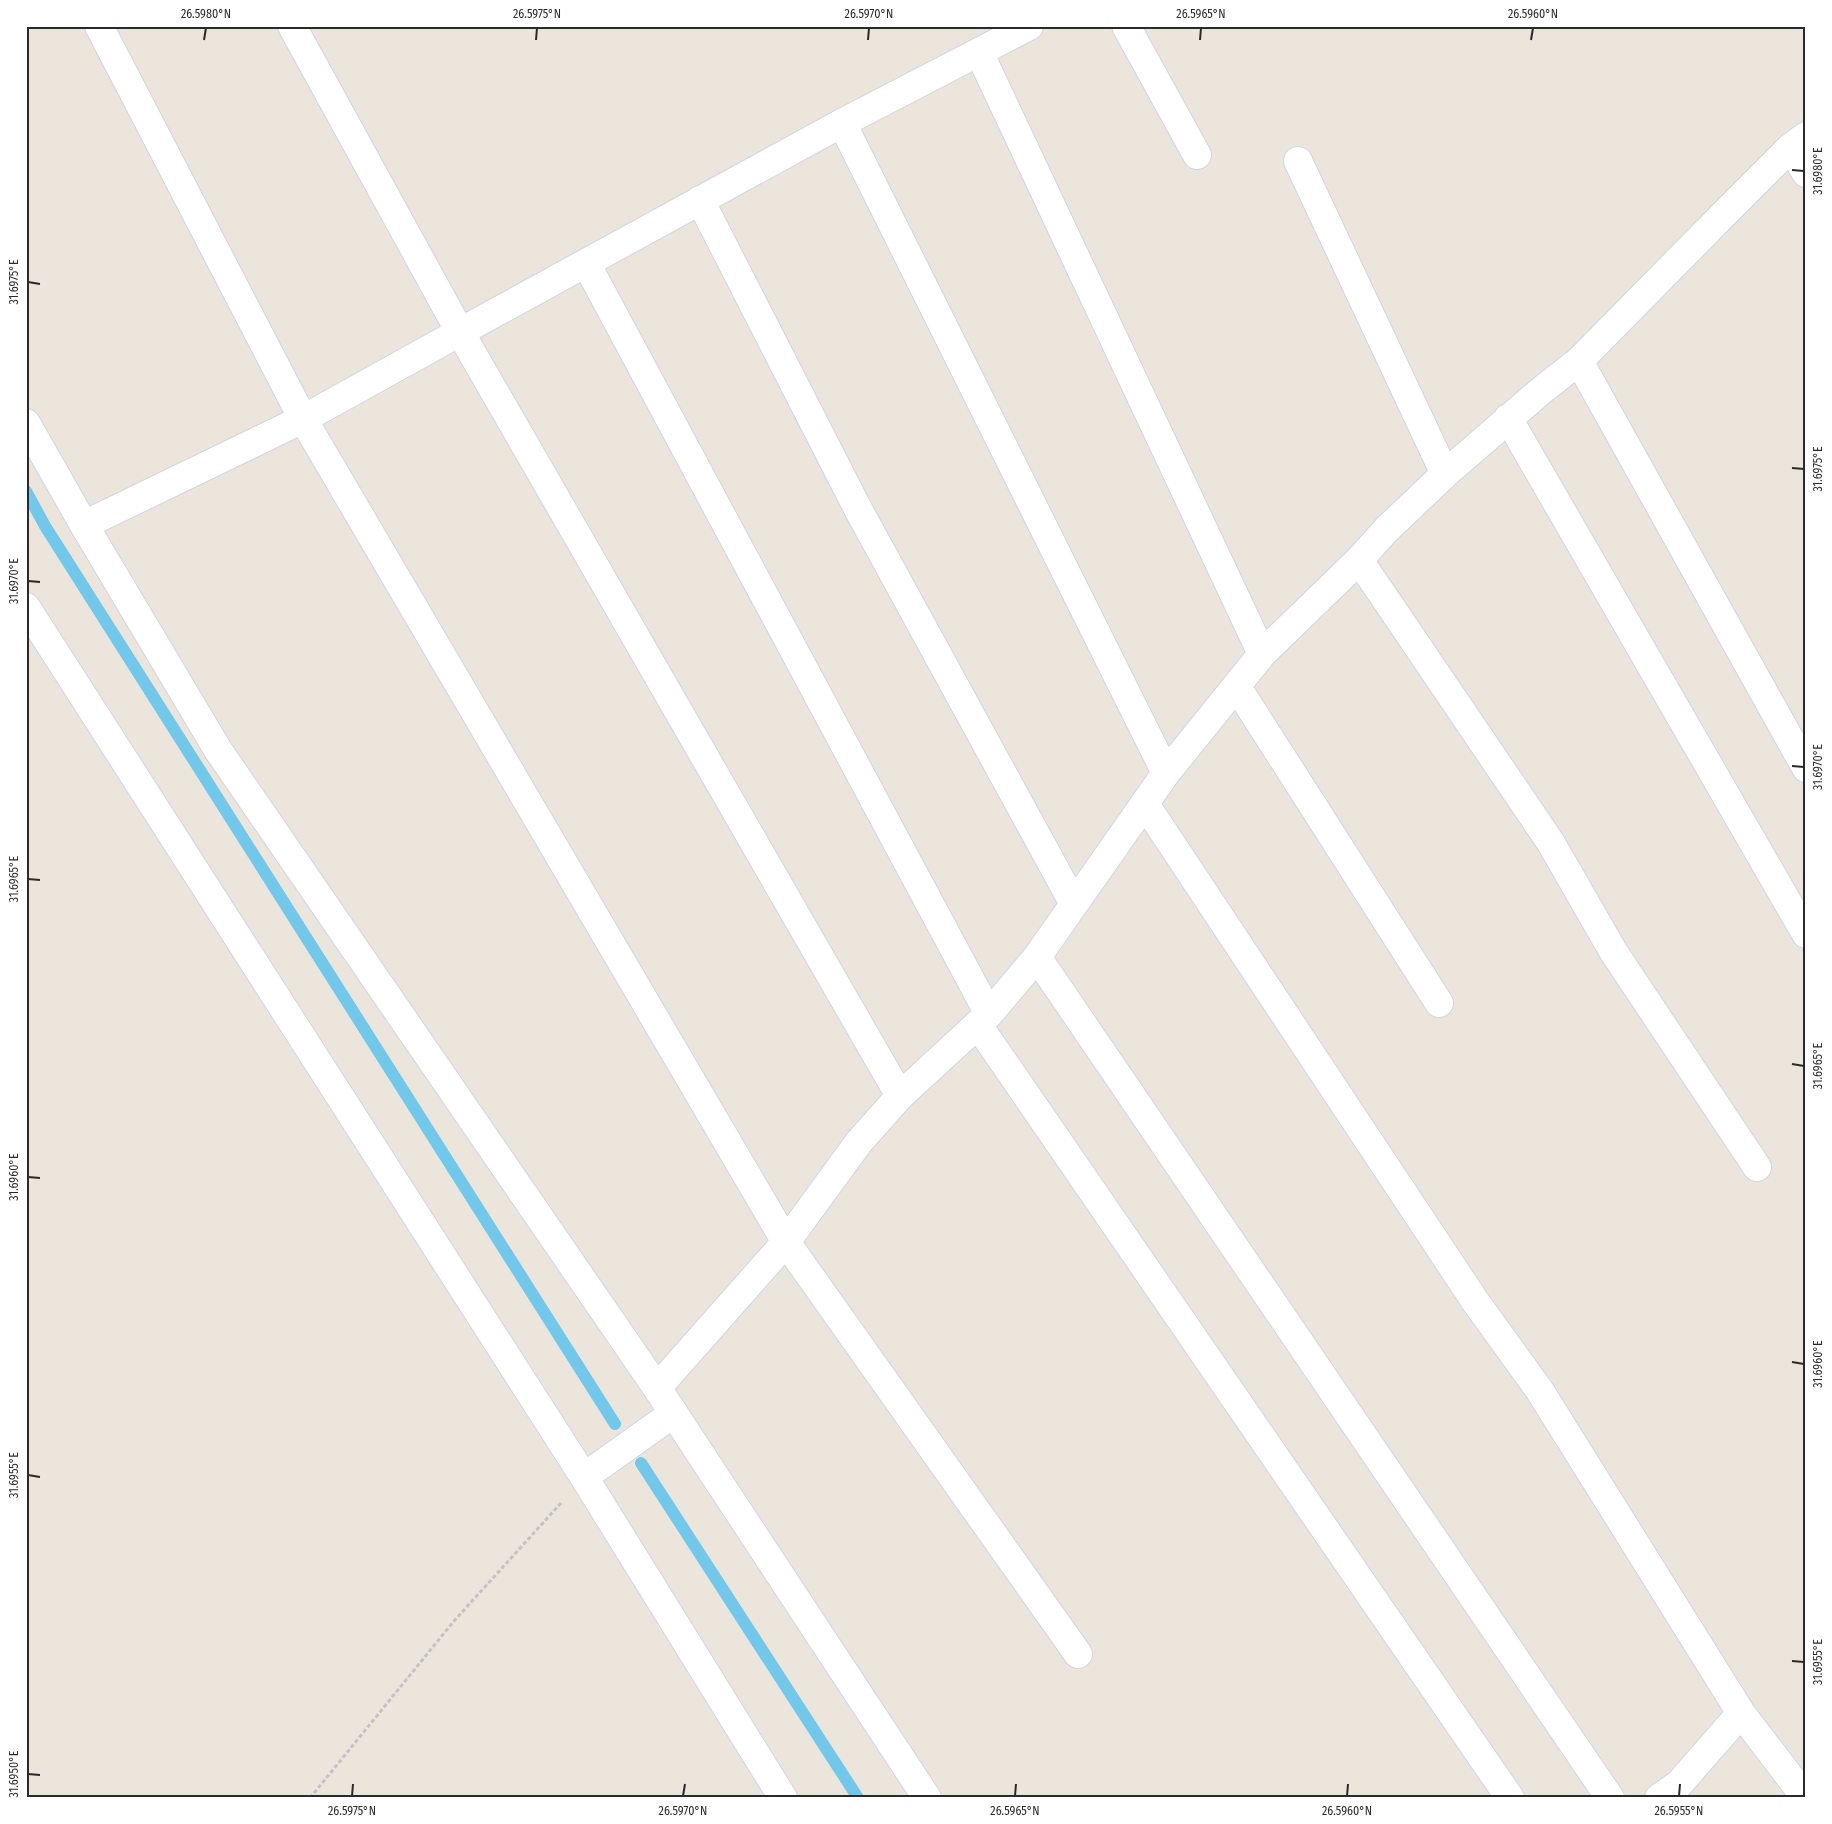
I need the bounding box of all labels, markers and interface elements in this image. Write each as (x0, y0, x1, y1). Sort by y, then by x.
text: 26.5980°N (181, 7, 231, 21)
text: 26.5975°N (513, 7, 561, 21)
text: 26.5970°N (845, 7, 893, 21)
text: 26.5965°N (1176, 7, 1226, 21)
text: 26.5960°N (1508, 7, 1558, 21)
text: 31.6980°E (1811, 147, 1825, 195)
text: 31.6975°E (7, 259, 21, 305)
text: 31.6975°E (1811, 446, 1825, 492)
text: 31.6970°E (7, 558, 21, 604)
text: 31.6970°E (1811, 744, 1825, 790)
text: 31.6965°E (7, 855, 21, 902)
text: 31.6965°E (1811, 1042, 1825, 1089)
text: 31.6960°E (7, 1153, 21, 1201)
text: 31.6960°E (1811, 1340, 1825, 1388)
text: 31.6955°E (7, 1452, 21, 1498)
text: 31.6955°E (1811, 1639, 1825, 1685)
text: 31.6950°E (7, 1750, 21, 1797)
text: 26.5975°N (328, 1804, 376, 1818)
text: 26.5970°N (659, 1804, 707, 1818)
text: 26.5965°N (990, 1804, 1040, 1818)
text: 26.5960°N (1322, 1804, 1372, 1818)
text: 26.5955°N (1655, 1804, 1703, 1818)

